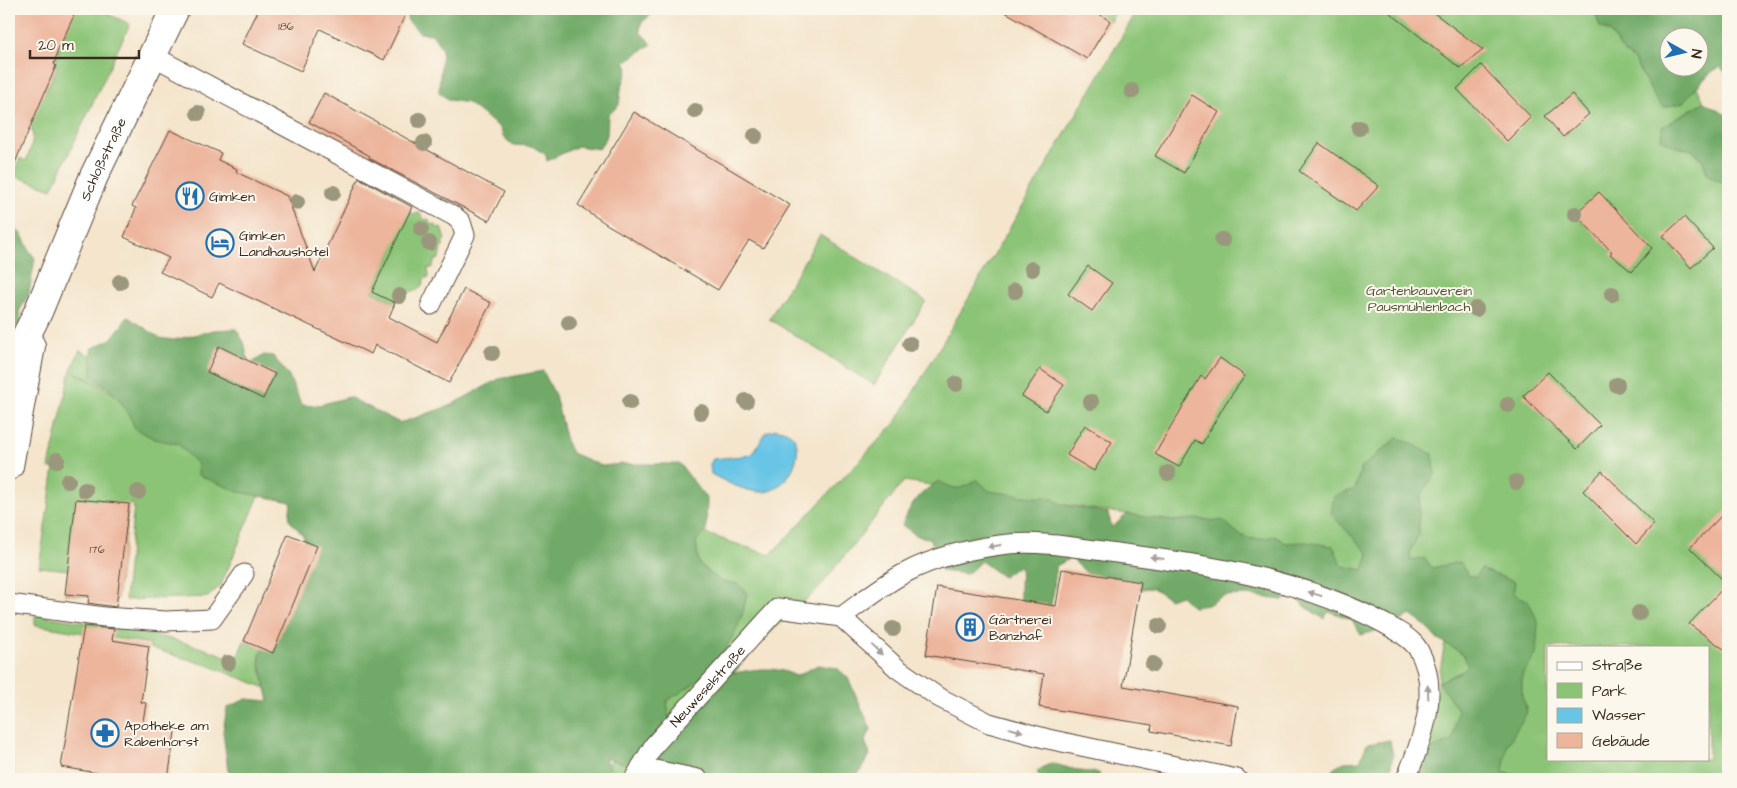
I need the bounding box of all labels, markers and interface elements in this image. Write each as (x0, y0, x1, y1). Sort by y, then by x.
house number: 186 (278, 19, 294, 34)
scale bar (30, 28, 139, 60)
north arrow (1660, 28, 1710, 78)
text: 20 m (38, 35, 74, 56)
text: N (1685, 48, 1706, 60)
street label: Schloßstraße (76, 114, 132, 204)
restaurant icon: Gimken (175, 181, 205, 211)
place label: Gimken (209, 187, 255, 207)
place label: Gimken Landhaushotel (239, 226, 328, 262)
hotel icon: Gimken Landhaushotel (205, 228, 235, 258)
park label: Gartenbauverein Pausmühlenbach (1366, 281, 1472, 317)
house number: 176 (89, 542, 105, 557)
one-way arrow (988, 542, 1003, 550)
one-way arrow (1148, 554, 1164, 562)
one-way arrow (1307, 589, 1322, 597)
place label: Gärtnerei Banzhaf (989, 610, 1051, 646)
building icon: Gärtnerei Banzhaf (955, 612, 985, 642)
street label: Neuweselstraße (666, 641, 751, 732)
one-way arrow (871, 644, 883, 656)
legend (1547, 646, 1710, 760)
text: Straße (1592, 655, 1642, 676)
text: Park (1592, 681, 1627, 702)
one-way arrow (1424, 684, 1432, 700)
text: Wasser (1592, 705, 1645, 726)
place label: Apotheke am Rabenhorst (124, 716, 209, 752)
pharmacy icon: Apotheke am Rabenhorst (90, 718, 120, 748)
one-way arrow (1009, 726, 1024, 734)
text: Gebäude (1592, 731, 1650, 752)

